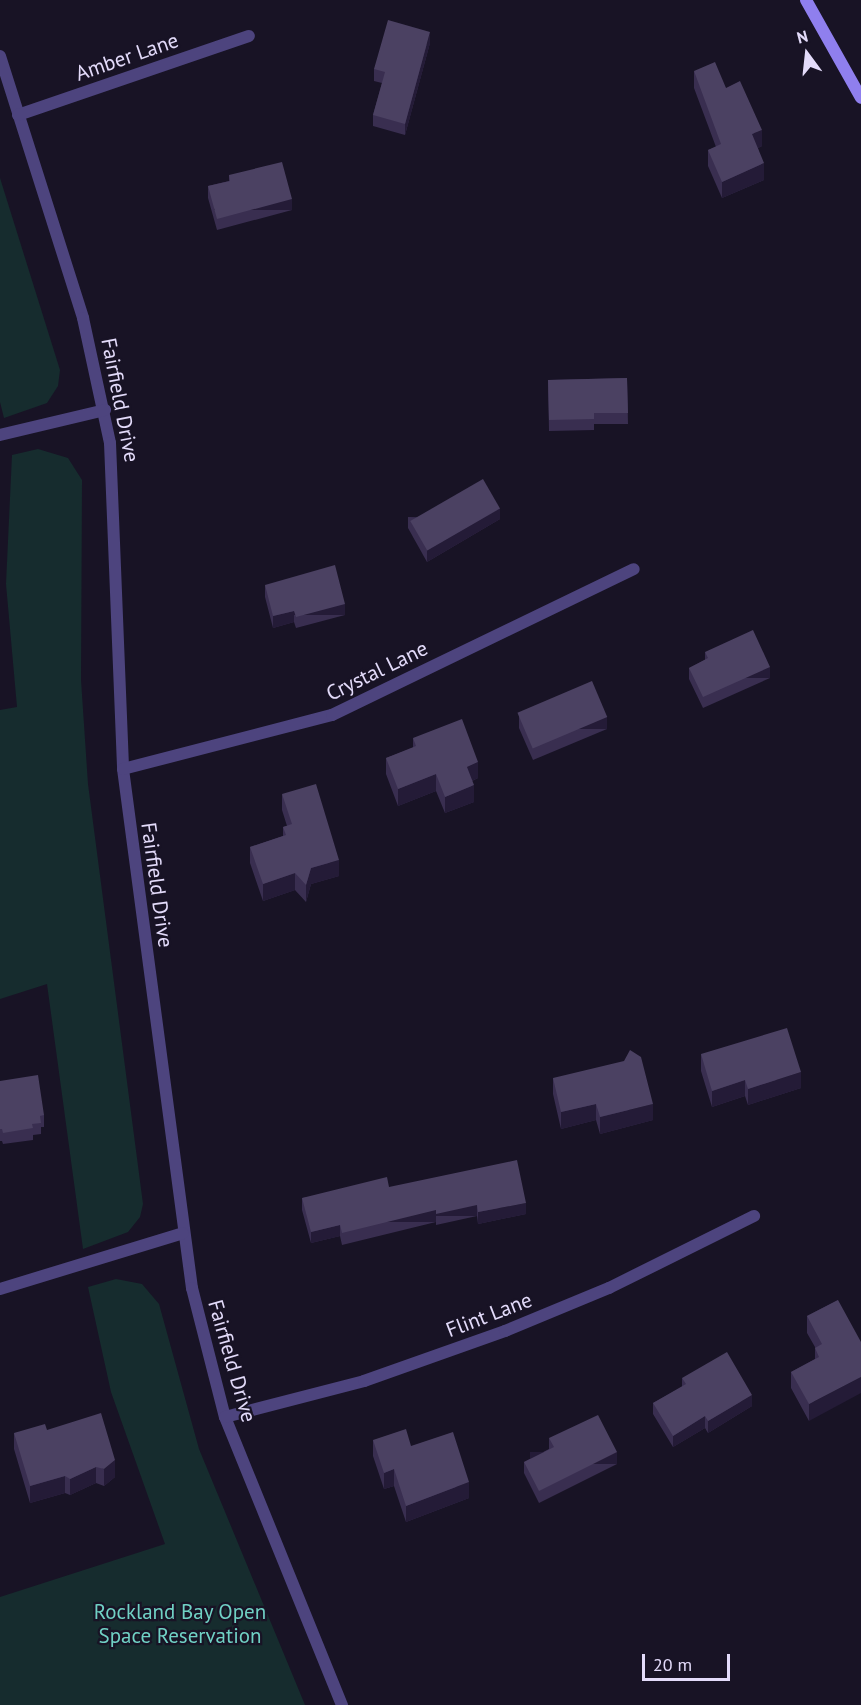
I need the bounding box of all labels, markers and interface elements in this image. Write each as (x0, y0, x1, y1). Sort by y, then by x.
north arrow (777, 24, 837, 84)
text: N (795, 26, 810, 48)
street label: Amber Lane (72, 28, 182, 86)
street label: Fairfield Drive (96, 336, 144, 464)
street label: Crystal Lane (322, 636, 432, 706)
street label: Fairfield Drive (136, 821, 178, 949)
street label: Flint Lane (443, 1287, 535, 1343)
street label: Fairfield Drive (203, 1297, 261, 1425)
park label: Rockland Bay Open Space Reservation (93, 1599, 267, 1649)
scale bar (645, 1642, 734, 1680)
text: 20 m (653, 1653, 692, 1676)

